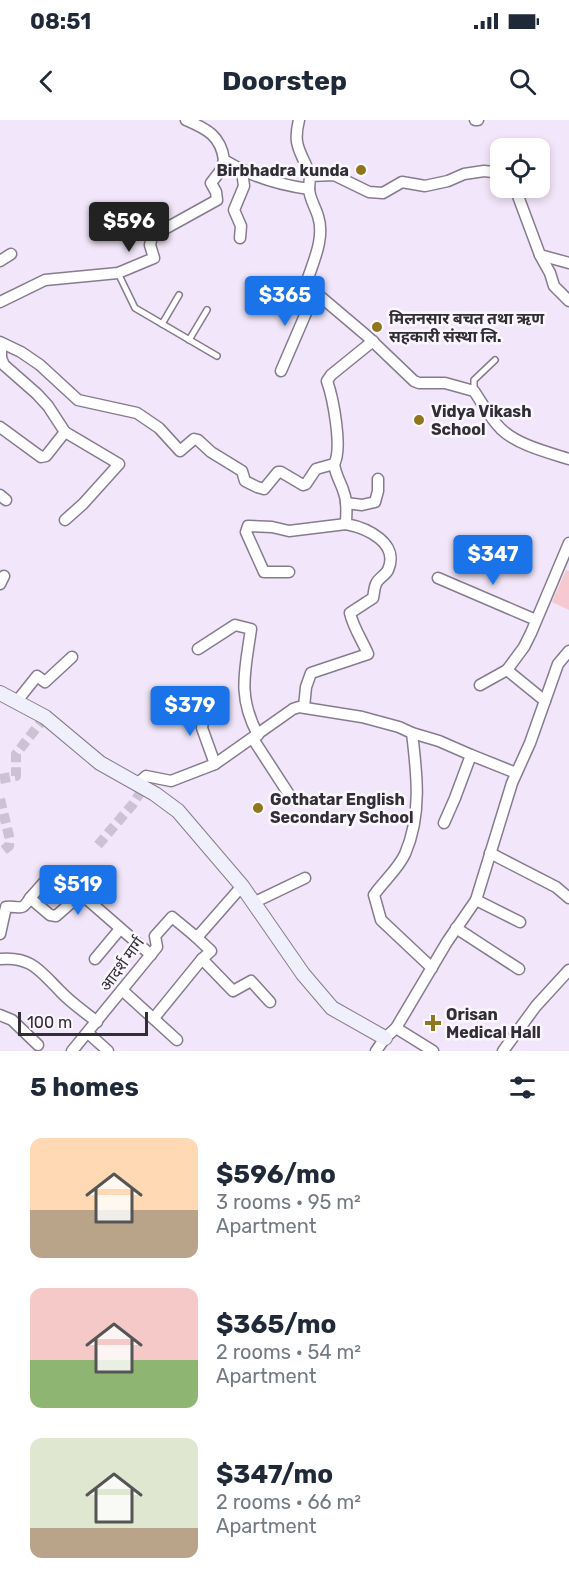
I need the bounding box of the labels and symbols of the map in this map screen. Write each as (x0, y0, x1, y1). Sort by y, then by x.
place label: Birbhadra kunda (216, 161, 349, 180)
marker: Birbhadra kunda (354, 163, 368, 177)
pin: $596 (93, 202, 165, 253)
pin: $365 (249, 276, 321, 327)
place label: मिलनसार बचत तथा ऋण सहकारी संस्था लि. (389, 309, 545, 346)
marker: मिलनसार बचत तथा ऋण सहकारी संस्था लि. (370, 320, 384, 334)
place label: Vidya Vikash School (431, 402, 532, 439)
marker: Vidya Vikash School (412, 413, 426, 427)
pin: $347 (457, 535, 529, 586)
pin: $379 (154, 686, 226, 737)
place label: Gothatar English Secondary School (270, 790, 414, 827)
marker: Gothatar English Secondary School (251, 801, 265, 815)
pin: $519 (42, 865, 114, 916)
street label: आदर्श मार्ग (96, 932, 149, 995)
place label: Orisan Medical Hall (446, 1005, 541, 1042)
scale bar (18, 1009, 148, 1037)
marker: Orisan Medical Hall (424, 1014, 442, 1032)

